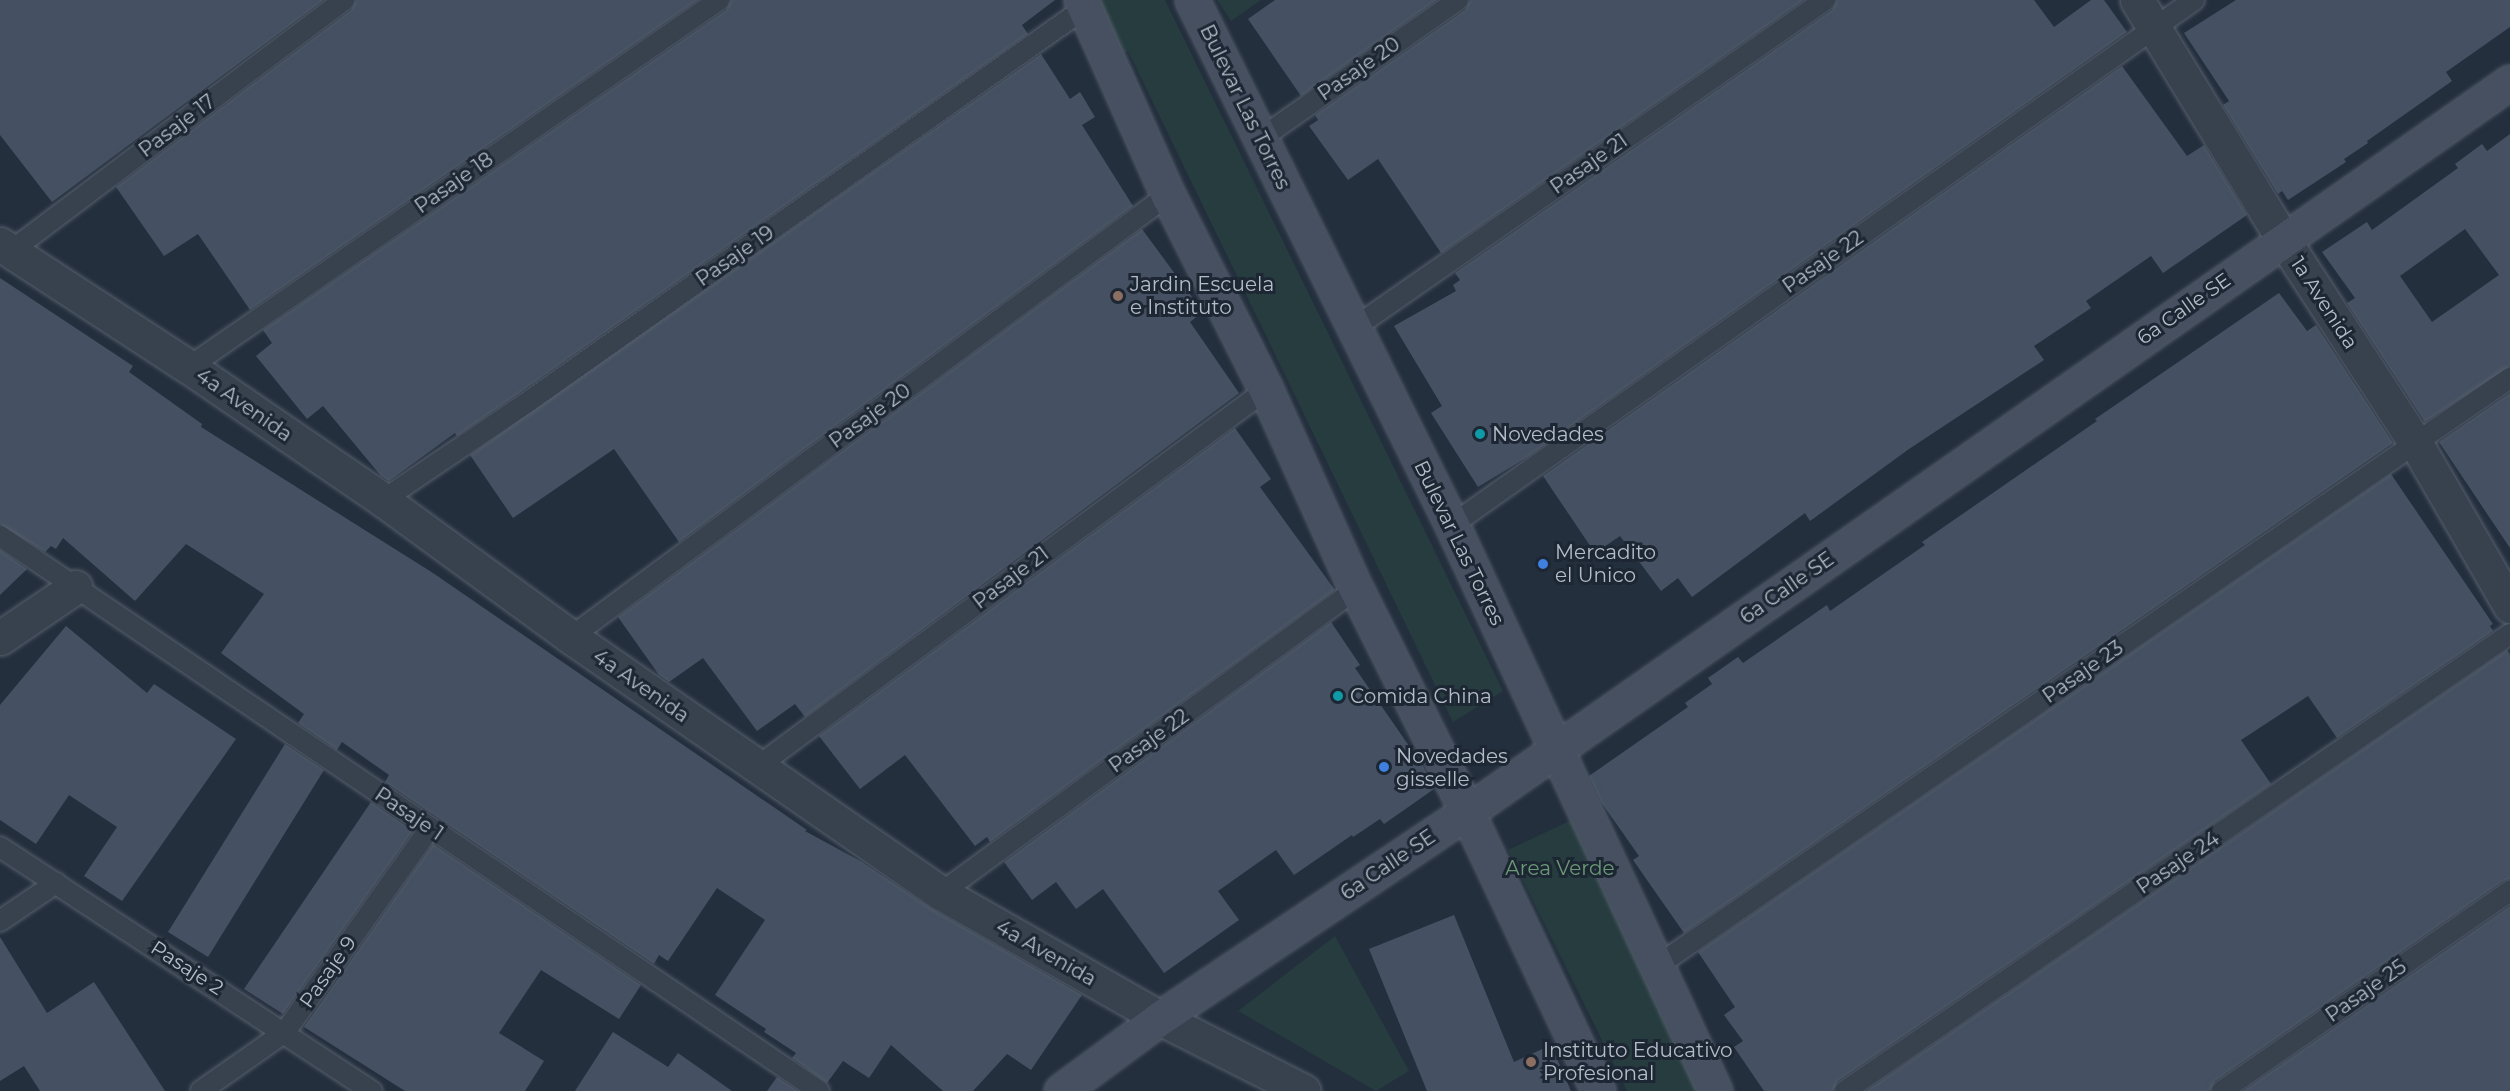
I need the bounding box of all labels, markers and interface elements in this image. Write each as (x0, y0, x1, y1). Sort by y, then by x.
street label: Bulevar Las Torres (1195, 21, 1295, 193)
street label: Pasaje 20 (1313, 32, 1405, 106)
street label: Pasaje 17 (134, 90, 220, 162)
street label: Pasaje 21 (1546, 129, 1632, 199)
street label: Pasaje 18 (410, 147, 498, 219)
street label: Pasaje 19 (691, 220, 779, 292)
street label: Pasaje 22 (1778, 226, 1868, 298)
street label: 1a Avenida (2285, 252, 2363, 354)
street label: 6a Calle SE (2133, 268, 2235, 350)
place label: Jardin Escuela e Instituto (1130, 272, 1274, 319)
marker: Jardin Escuela e Instituto (1111, 289, 1125, 303)
street label: 4a Avenida (191, 363, 297, 447)
street label: Pasaje 20 (825, 378, 915, 454)
place label: Novedades (1492, 422, 1604, 446)
marker: Novedades (1473, 427, 1487, 441)
street label: Bulevar Las Torres (1409, 457, 1509, 629)
place label: Mercadito el Unico (1555, 540, 1656, 587)
street label: Pasaje 21 (968, 542, 1054, 614)
street label: 6a Calle SE (1736, 547, 1838, 629)
marker: Mercadito el Unico (1536, 557, 1550, 571)
street label: Pasaje 23 (2038, 636, 2128, 708)
street label: 4a Avenida (588, 644, 694, 728)
place label: Comida China (1350, 684, 1492, 708)
marker: Comida China (1331, 689, 1345, 703)
street label: Pasaje 22 (1104, 704, 1194, 778)
place label: Novedades gisselle (1396, 744, 1508, 791)
marker: Novedades gisselle (1377, 760, 1391, 774)
street label: Pasaje 1 (370, 782, 448, 846)
street label: 6a Calle SE (1336, 825, 1440, 905)
street label: Pasaje 24 (2132, 827, 2224, 899)
park label: Area Verde (1505, 856, 1615, 880)
street label: 4a Avenida (992, 915, 1100, 991)
street label: Pasaje 9 (295, 931, 361, 1013)
street label: Pasaje 2 (146, 936, 228, 1000)
street label: Pasaje 25 (2321, 955, 2411, 1027)
place label: Instituto Educativo Profesional (1543, 1038, 1733, 1085)
marker: Instituto Educativo Profesional (1524, 1055, 1538, 1069)

